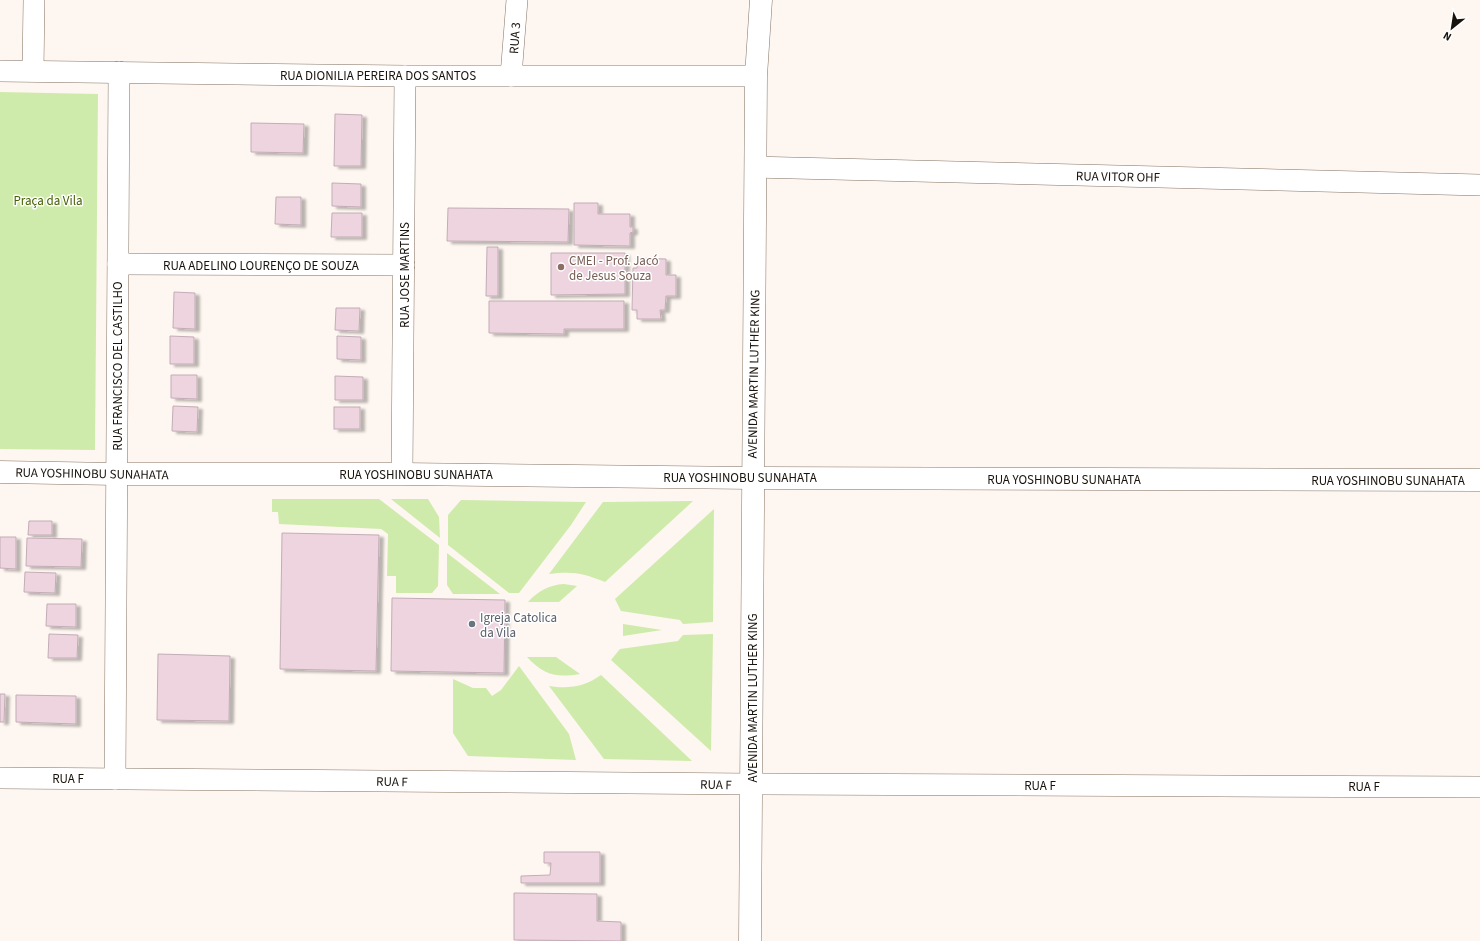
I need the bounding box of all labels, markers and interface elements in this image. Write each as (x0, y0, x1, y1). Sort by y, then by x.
north arrow (1432, 8, 1472, 48)
street label: RUA 3 (505, 22, 525, 55)
text: N (1440, 28, 1454, 45)
street label: RUA DIONILIA PEREIRA DOS SANTOS (280, 67, 476, 85)
street label: RUA VITOR OHF (1076, 167, 1161, 187)
park label: Praça da Vila (13, 192, 83, 210)
street label: RUA JOSE MARTINS (396, 222, 414, 328)
place label: CMEI - Prof. Jacó de Jesus Souza (569, 252, 659, 285)
street label: RUA ADELINO LOURENÇO DE SOUZA (163, 257, 360, 275)
marker: CMEI - Prof. Jacó de Jesus Souza (556, 262, 566, 272)
street label: RUA FRANCISCO DEL CASTILHO (109, 281, 127, 451)
street label: AVENIDA MARTIN LUTHER KING (744, 289, 764, 459)
street label: RUA YOSHINOBU SUNAHATA (15, 464, 170, 484)
street label: RUA YOSHINOBU SUNAHATA (339, 466, 494, 484)
street label: RUA YOSHINOBU SUNAHATA (663, 469, 818, 487)
street label: RUA YOSHINOBU SUNAHATA (987, 471, 1142, 489)
street label: RUA YOSHINOBU SUNAHATA (1311, 472, 1466, 490)
place label: Igreja Catolica da Vila (480, 609, 557, 642)
street label: AVENIDA MARTIN LUTHER KING (744, 614, 762, 782)
marker: Igreja Catolica da Vila (467, 619, 477, 629)
street label: RUA F (52, 770, 84, 788)
street label: RUA F (376, 773, 409, 791)
street label: RUA F (700, 776, 733, 794)
street label: RUA F (1024, 777, 1056, 795)
street label: RUA F (1348, 778, 1380, 796)

